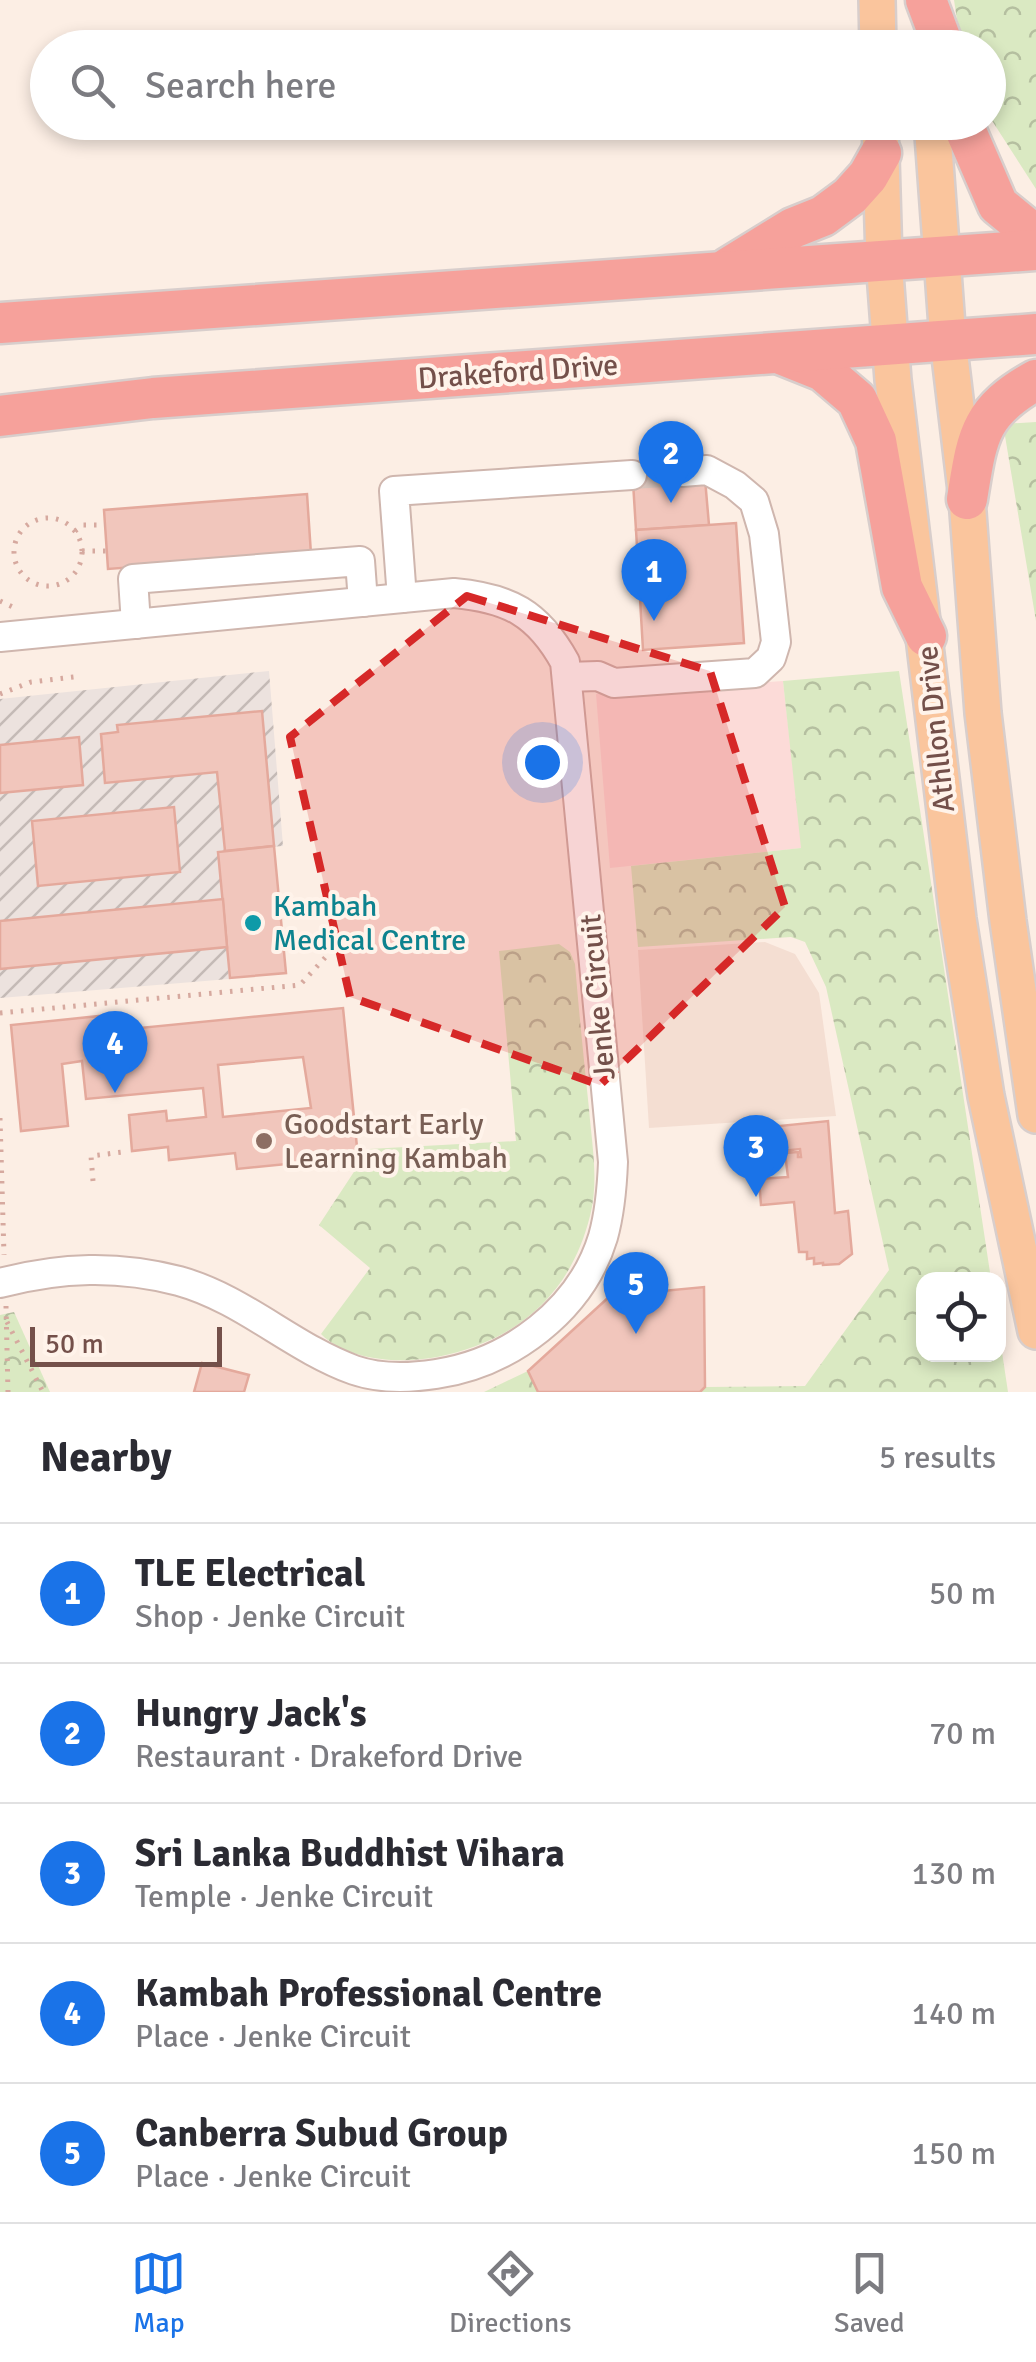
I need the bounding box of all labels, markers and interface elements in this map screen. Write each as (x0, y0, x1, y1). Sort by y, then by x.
search box (30, 30, 1006, 140)
icon: search (65, 58, 120, 113)
text: Search here (145, 62, 337, 109)
street label: Drakeford Drive (417, 347, 619, 397)
pin: 2 (638, 420, 704, 503)
pin: 1 (622, 538, 686, 621)
street label: Athllon Drive (909, 644, 963, 814)
your location (517, 737, 568, 788)
place label: Kambah Medical Centre (273, 888, 466, 959)
marker: Kambah Medical Centre (242, 912, 264, 934)
street label: Jenke Circuit (572, 912, 624, 1082)
pin: 4 (82, 1010, 148, 1093)
place label: Goodstart Early Learning Kambah (284, 1106, 508, 1177)
pin: 3 (724, 1114, 788, 1197)
marker: Goodstart Early Learning Kambah (253, 1130, 275, 1152)
pin: 5 (604, 1252, 668, 1334)
map controls (916, 1272, 1006, 1362)
button: locate (916, 1272, 1006, 1362)
scale bar (30, 1322, 222, 1366)
text: 50 m (45, 1327, 104, 1361)
text: Nearby (40, 1432, 172, 1483)
text: 5 results (879, 1438, 996, 1477)
text: TLE Electrical (135, 1550, 365, 1597)
text: 1 (64, 1574, 81, 1613)
text: 50 m (929, 1574, 996, 1613)
text: Shop · Jenke Circuit (135, 1597, 405, 1636)
text: Hungry Jack's (135, 1690, 367, 1737)
text: 2 (64, 1714, 81, 1753)
text: 70 m (929, 1714, 996, 1753)
text: Restaurant · Drakeford Drive (135, 1737, 523, 1776)
text: Sri Lanka Buddhist Vihara (135, 1830, 565, 1877)
text: 3 (64, 1854, 81, 1893)
text: 130 m (912, 1854, 996, 1893)
text: Temple · Jenke Circuit (135, 1877, 433, 1916)
text: Kambah Professional Centre (135, 1970, 602, 2017)
text: 4 (64, 1994, 81, 2033)
text: 140 m (912, 1994, 996, 2033)
text: Place · Jenke Circuit (135, 2017, 411, 2056)
text: Canberra Subud Group (135, 2110, 508, 2157)
text: 5 (64, 2134, 81, 2173)
text: 150 m (912, 2134, 996, 2173)
text: Place · Jenke Circuit (135, 2157, 411, 2196)
tab: Map (131, 2246, 186, 2340)
tab: Directions (449, 2246, 571, 2340)
tab: Saved (834, 2246, 905, 2340)

